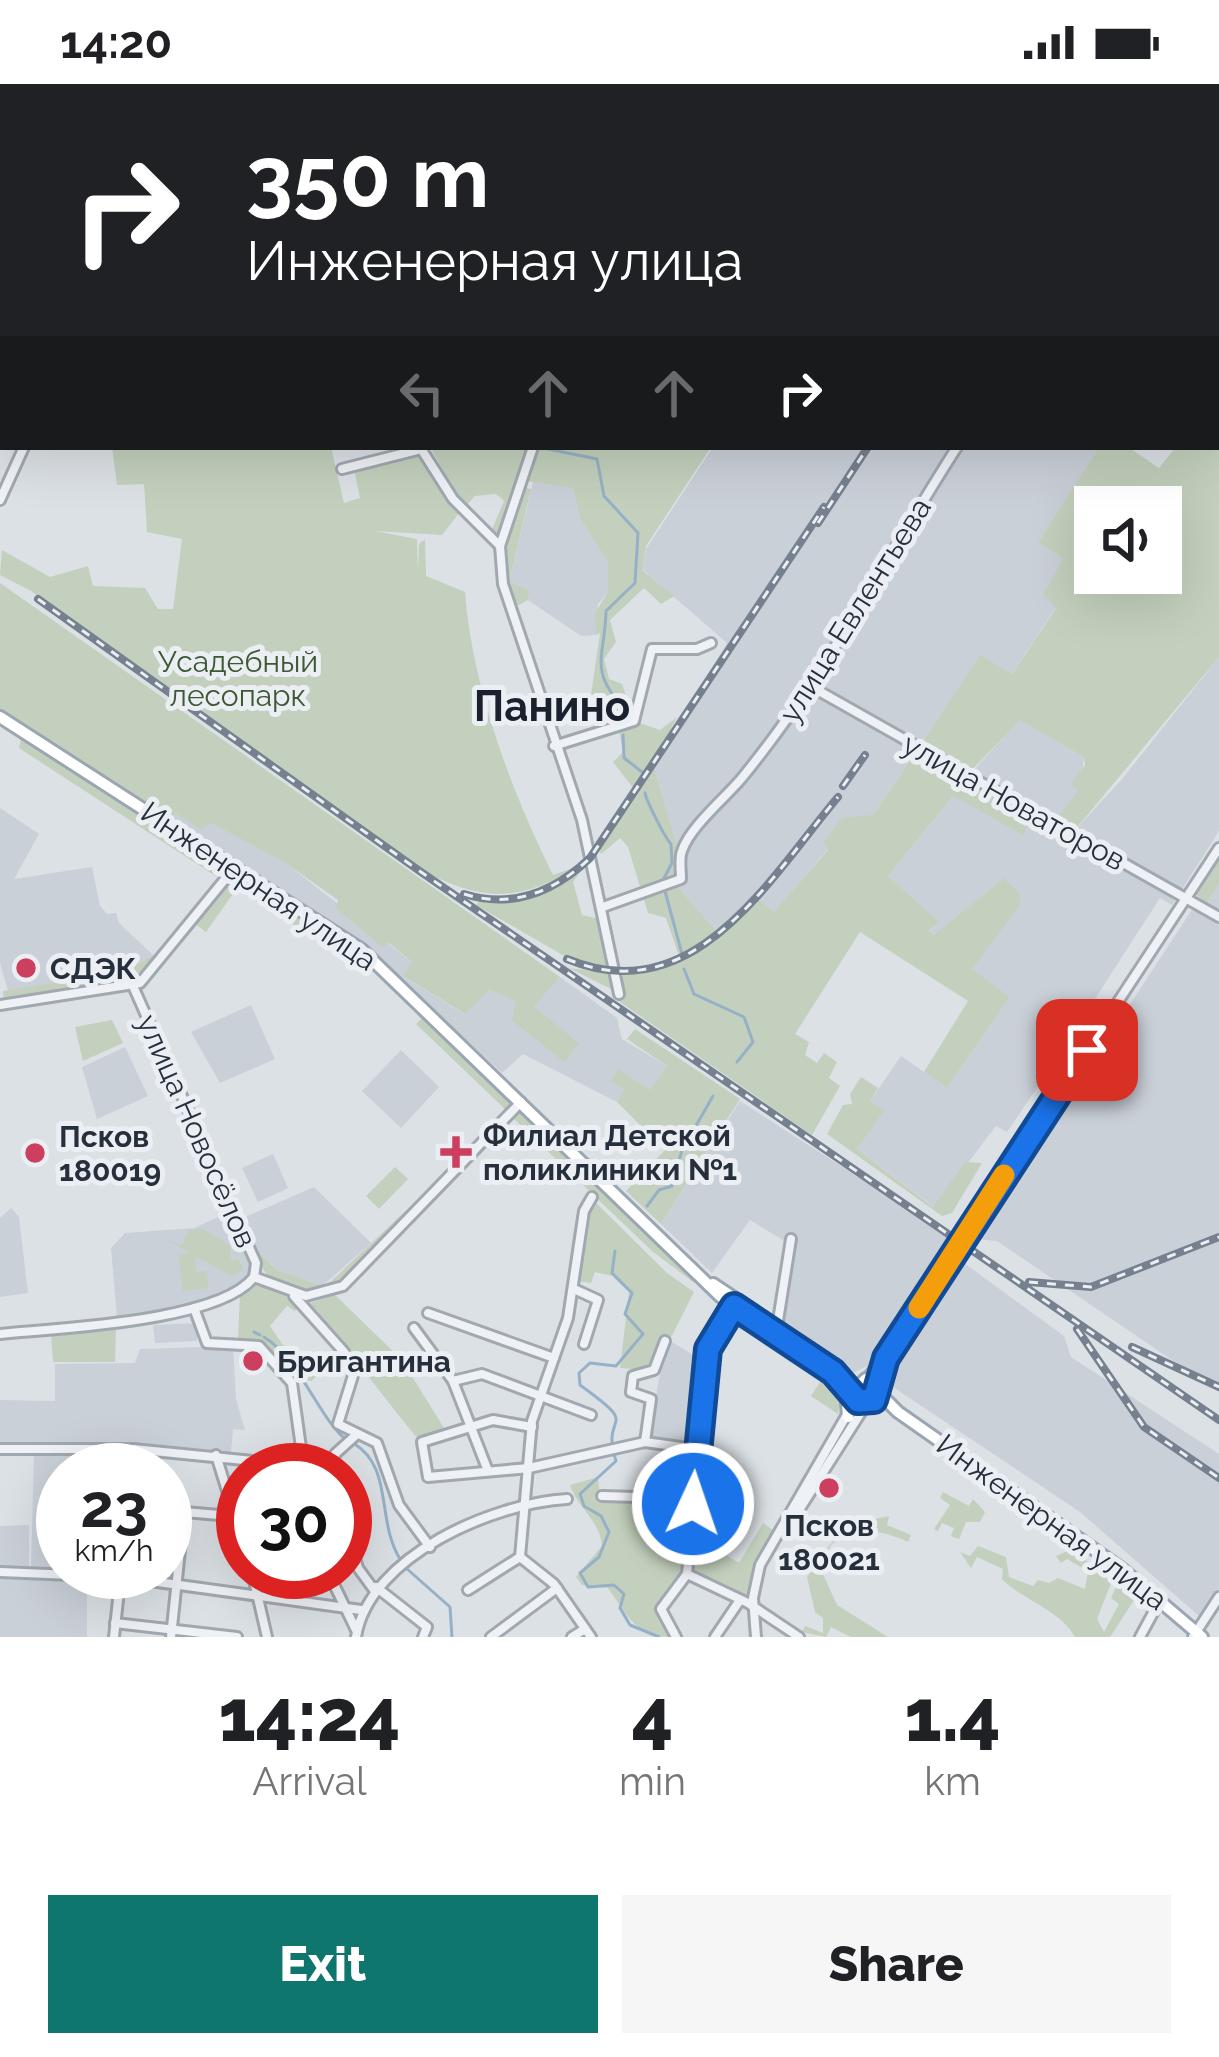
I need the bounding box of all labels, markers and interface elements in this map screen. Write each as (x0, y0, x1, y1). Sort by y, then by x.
text: 14:20 (60, 16, 172, 69)
text: 350 m (246, 128, 489, 227)
icon: right (48, 132, 204, 288)
text: Инженерная улица (246, 229, 743, 293)
icon: left (389, 360, 455, 426)
icon: ahead (515, 360, 581, 426)
icon: ahead (641, 360, 707, 426)
icon: right (767, 360, 833, 426)
map controls (1074, 486, 1182, 594)
button: sound (1074, 486, 1182, 594)
street label: улица Евлентьева (772, 491, 938, 729)
park label: Усадебный лесопарк (158, 644, 318, 713)
district label: Панино (474, 682, 630, 731)
street label: улица Новаторов (897, 726, 1131, 878)
street label: Инженерная улица (135, 794, 383, 978)
place label: СДЭК (50, 951, 137, 986)
marker: СДЭК (13, 955, 39, 981)
pin (1036, 999, 1138, 1101)
street label: улица Новосёлов (130, 1009, 264, 1253)
icon: arrive (1054, 1017, 1120, 1083)
place label: Филиал Детской поликлиники №1 (483, 1118, 737, 1187)
place label: Псков 180019 (59, 1119, 161, 1188)
marker: Филиал Детской поликлиники №1 (440, 1136, 472, 1168)
marker: Псков 180019 (22, 1140, 48, 1166)
place label: Бригантина (277, 1344, 451, 1379)
marker: Бригантина (240, 1348, 266, 1374)
street label: Инженерная улица (930, 1427, 1174, 1617)
position arrow (630, 1441, 756, 1567)
speed limit sign: 30 (216, 1443, 372, 1599)
text: 23 (80, 1471, 148, 1541)
marker: Псков 180021 (816, 1475, 842, 1501)
place label: Псков 180021 (778, 1508, 880, 1577)
text: km/h (74, 1533, 154, 1568)
text: 14:24 (218, 1673, 400, 1758)
text: 4 (632, 1673, 673, 1758)
text: 1.4 (904, 1673, 1001, 1758)
text: Arrival (252, 1758, 367, 1804)
text: min (619, 1758, 686, 1804)
text: km (924, 1758, 981, 1804)
button: Exit (48, 1895, 598, 2033)
button: Share (622, 1895, 1171, 2033)

